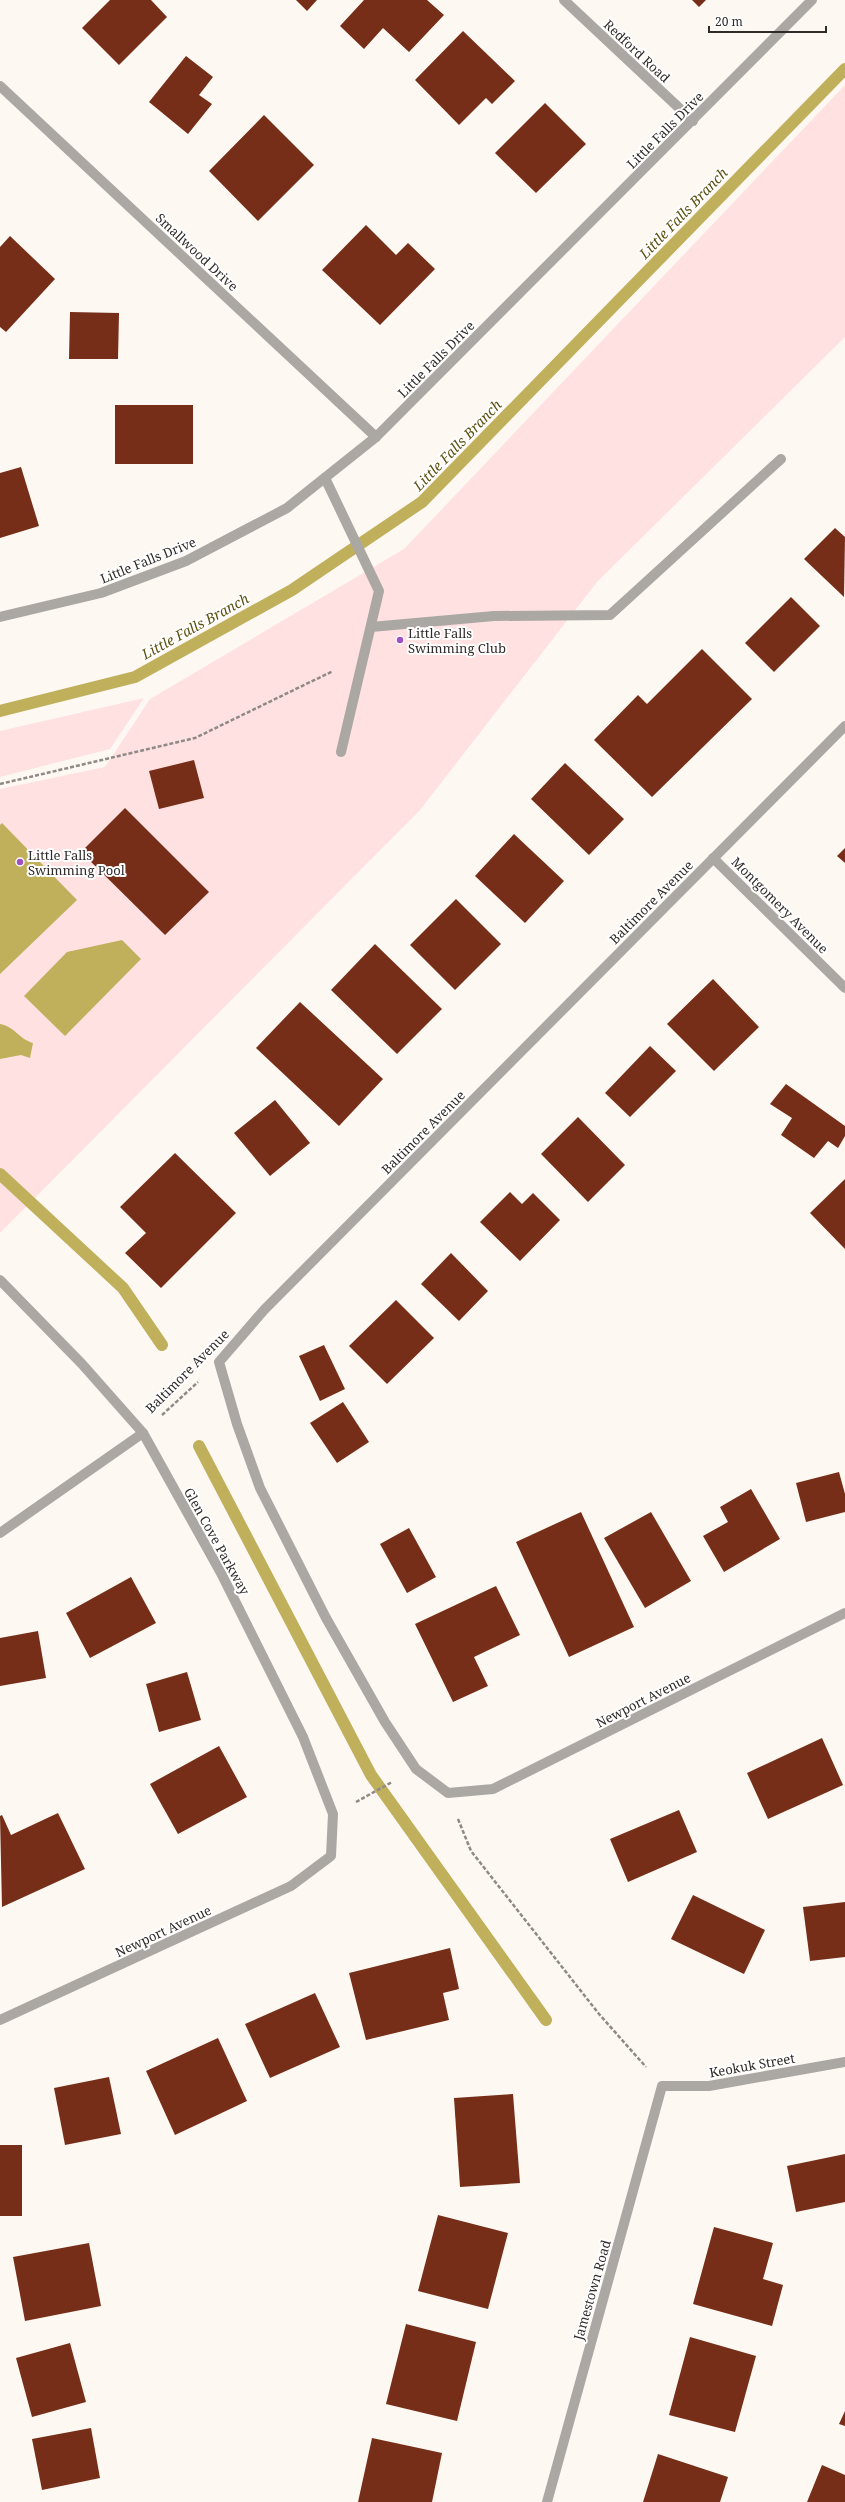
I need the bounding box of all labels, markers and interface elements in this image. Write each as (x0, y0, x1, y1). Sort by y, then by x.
scale bar (709, 8, 826, 34)
text: 20 m (715, 13, 743, 30)
street label: Redford Road (600, 16, 674, 86)
street label: Little Falls Drive (623, 88, 707, 172)
water label: Little Falls Branch (634, 163, 732, 263)
street label: Smallwood Drive (152, 209, 242, 295)
street label: Little Falls Drive (394, 317, 478, 401)
water label: Little Falls Branch (408, 395, 506, 495)
street label: Little Falls Drive (97, 533, 199, 587)
water label: Little Falls Branch (137, 588, 252, 664)
place label: Little Falls Swimming Club (408, 624, 506, 657)
marker: Little Falls Swimming Club (395, 635, 405, 645)
place label: Little Falls Swimming Pool (28, 846, 125, 879)
street label: Montgomery Avenue (728, 853, 832, 957)
street label: Baltimore Avenue (605, 856, 697, 948)
marker: Little Falls Swimming Pool (15, 857, 25, 867)
street label: Baltimore Avenue (377, 1086, 469, 1178)
street label: Baltimore Avenue (141, 1325, 233, 1417)
street label: Glen Cove Parkway (180, 1484, 254, 1598)
street label: Newport Avenue (593, 1668, 694, 1732)
street label: Newport Avenue (112, 1901, 214, 1961)
street label: Keokuk Street (708, 2049, 797, 2081)
street label: Jamestown Road (569, 2238, 615, 2343)

